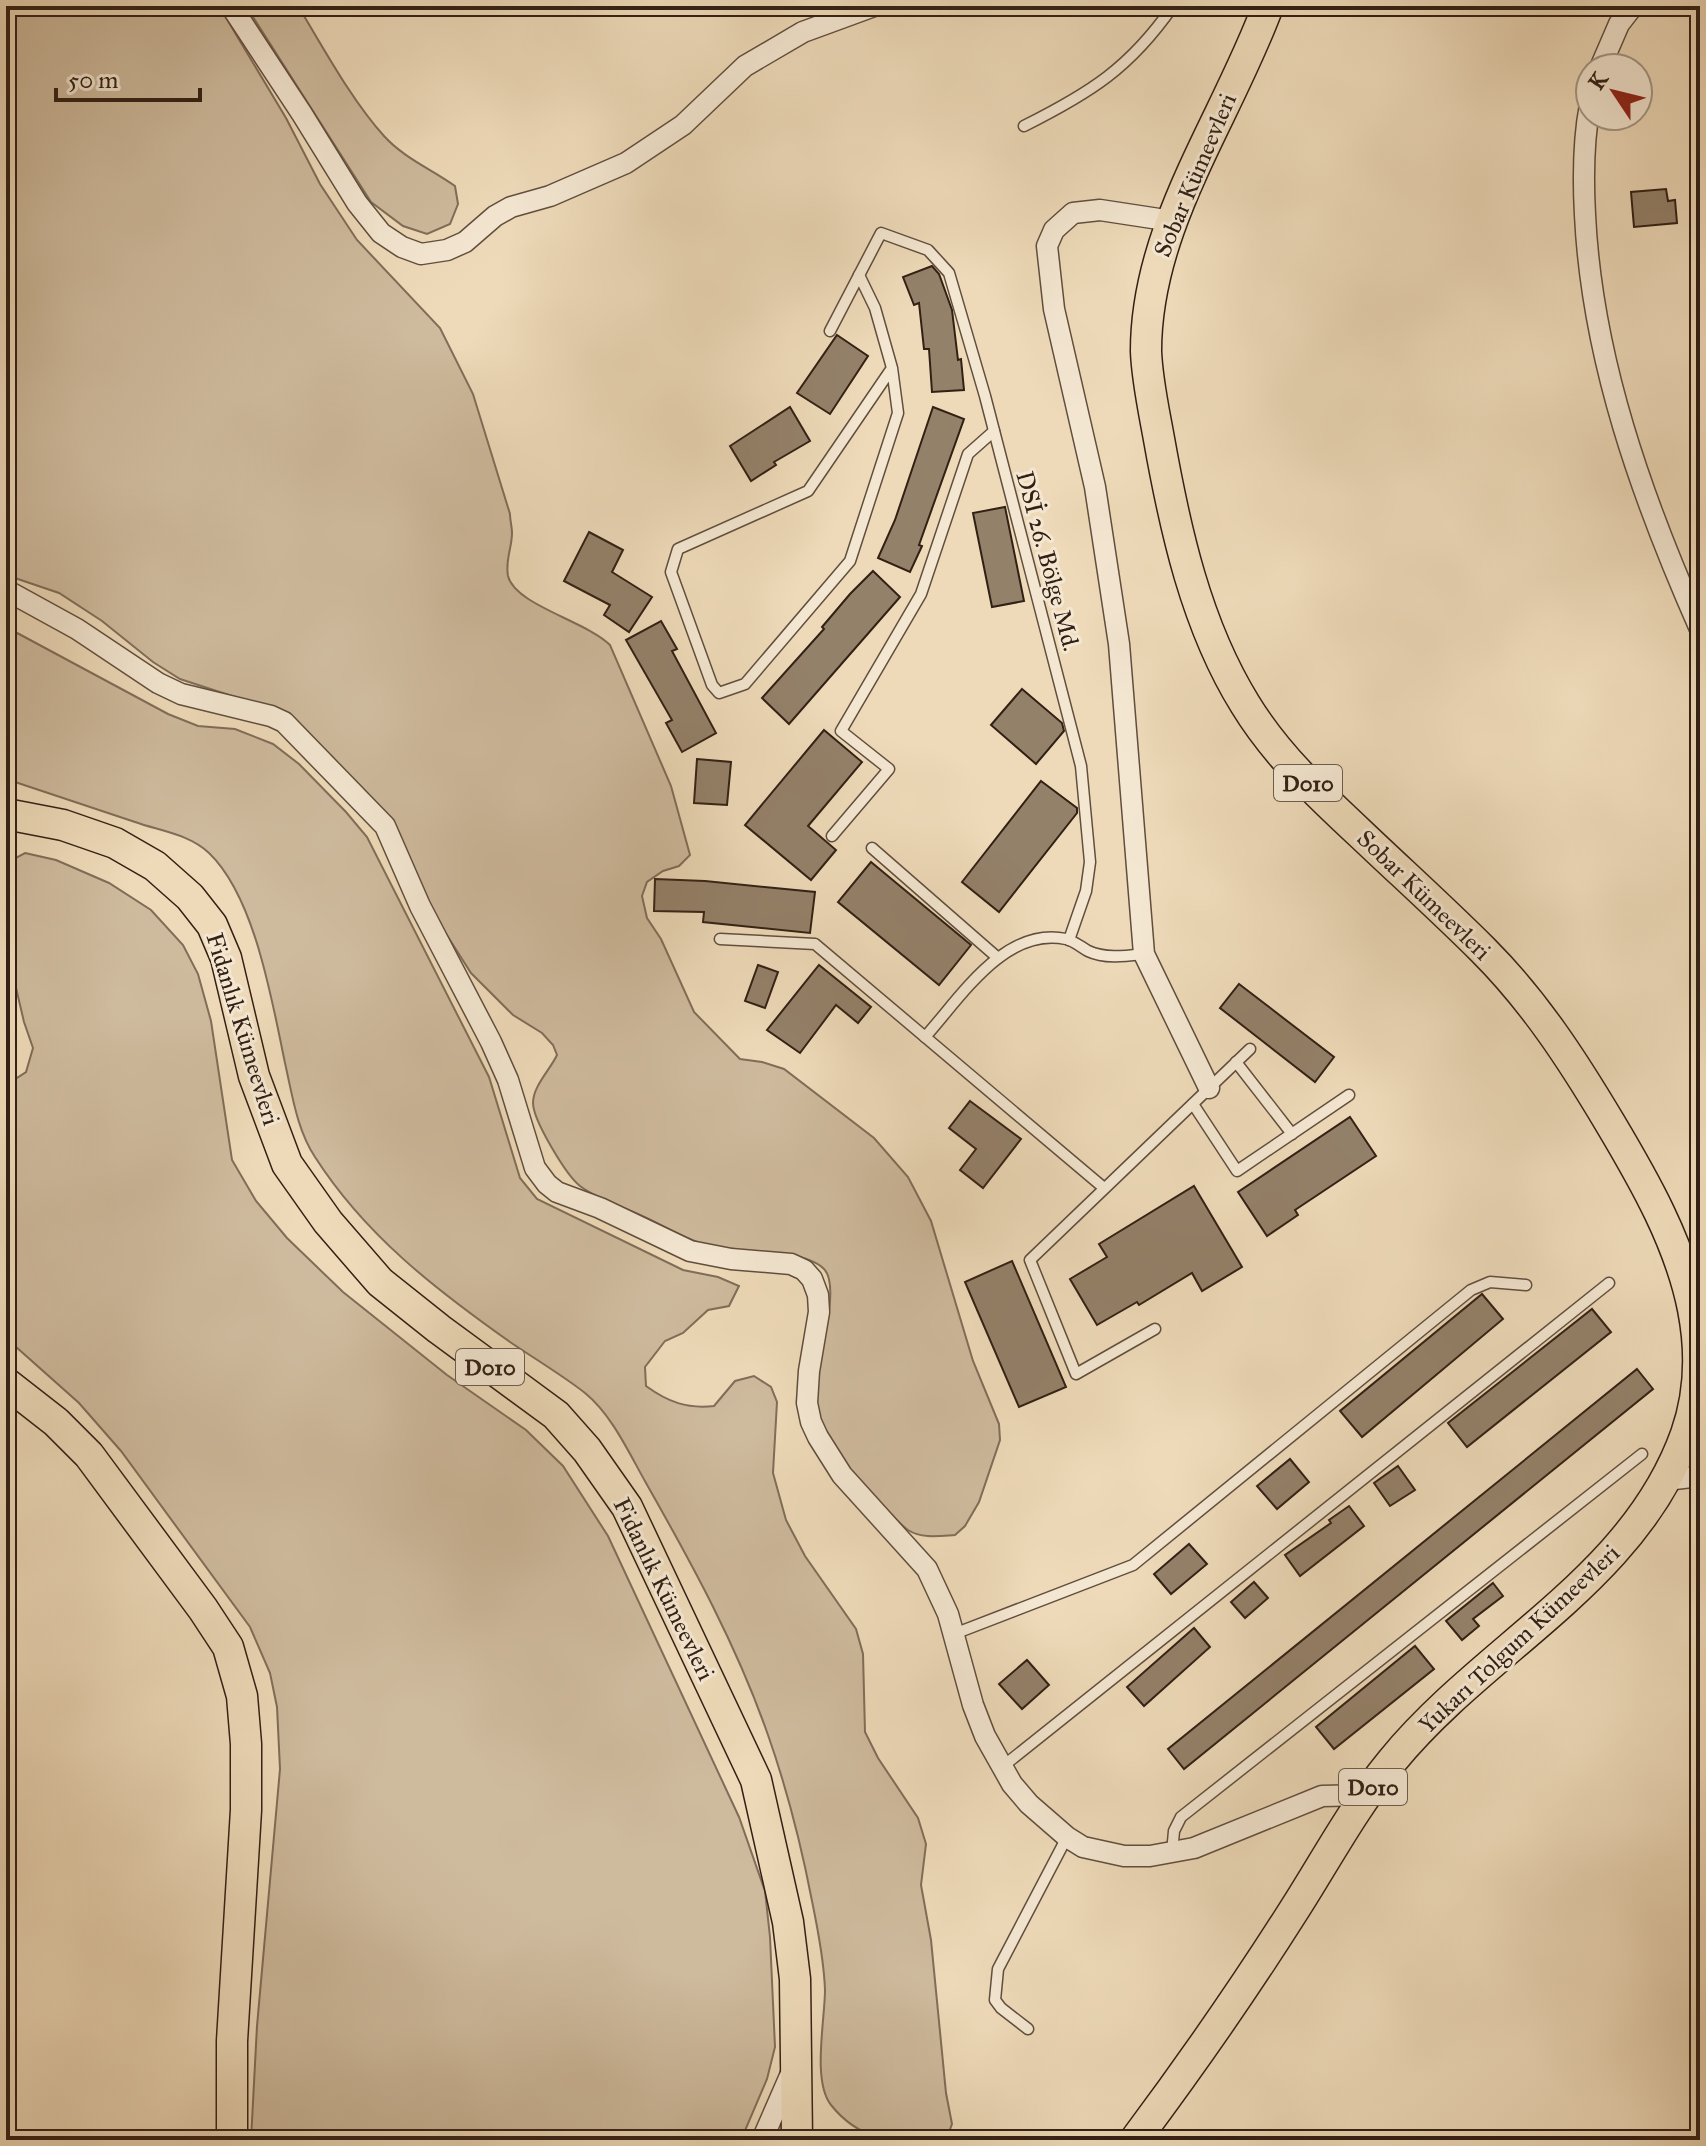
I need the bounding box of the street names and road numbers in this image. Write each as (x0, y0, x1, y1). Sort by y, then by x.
street label: Sobar Kümeevleri (1147, 88, 1243, 261)
street label: DSİ 26. Bölge Md. (1010, 468, 1086, 654)
road number: D010 (1274, 765, 1342, 801)
street label: Sobar Kümeevleri (1351, 823, 1498, 967)
street label: Fidanlık Kümeevleri (199, 929, 287, 1129)
road number: D010 (456, 1349, 524, 1385)
street label: Fidanlık Kümeevleri (607, 1493, 721, 1686)
street label: Yukarı Tolgum Kümeevleri (1412, 1538, 1626, 1740)
road number: D010 (1339, 1769, 1407, 1805)

